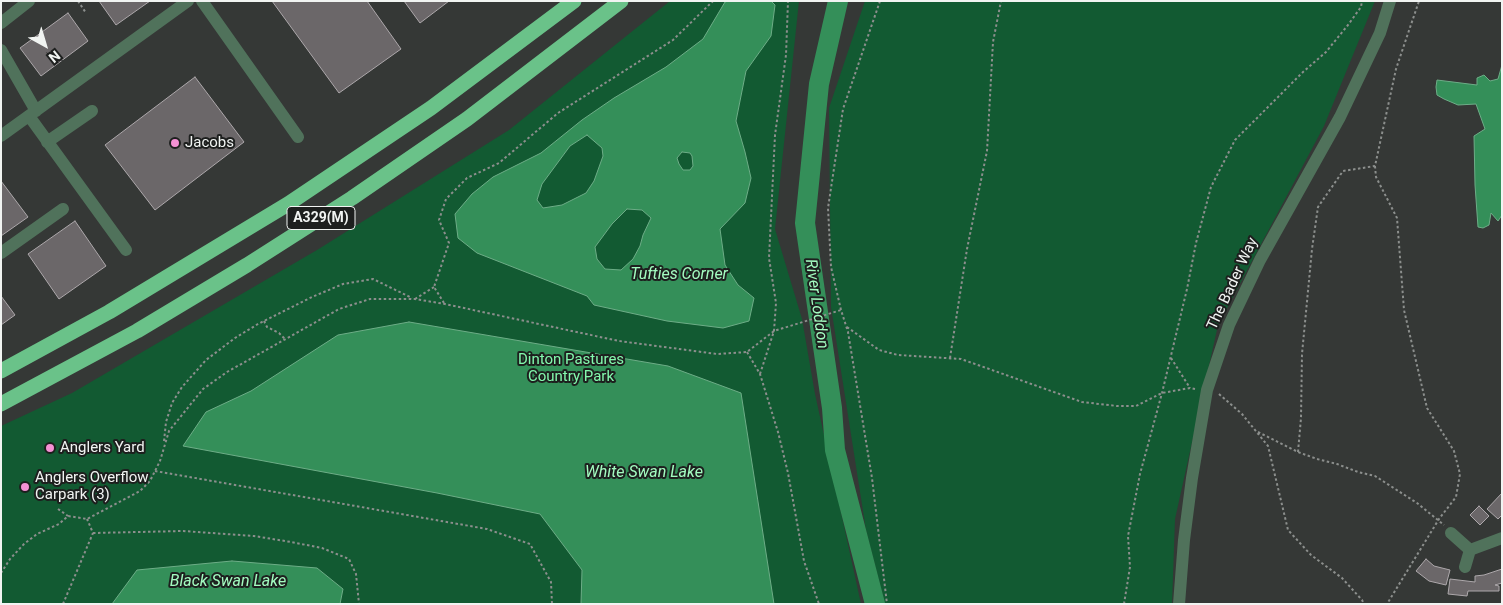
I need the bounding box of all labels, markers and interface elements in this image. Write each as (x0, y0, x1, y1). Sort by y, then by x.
north arrow (20, 20, 70, 70)
text: N (46, 47, 63, 66)
place label: Jacobs (185, 134, 234, 152)
marker: Jacobs (169, 137, 181, 149)
road number: A329(M) (287, 207, 355, 230)
street label: The Bader Way (1204, 235, 1262, 333)
water label: River Loddon (800, 258, 832, 350)
water label: Tufties Corner (630, 265, 728, 285)
park label: Dinton Pastures Country Park (518, 351, 624, 386)
place label: Anglers Yard (60, 439, 145, 457)
marker: Anglers Yard (44, 442, 56, 454)
water label: White Swan Lake (585, 463, 703, 483)
place label: Anglers Overflow Carpark (3) (35, 469, 149, 504)
marker: Anglers Overflow Carpark (3) (19, 481, 31, 493)
water label: Black Swan Lake (170, 572, 286, 592)

